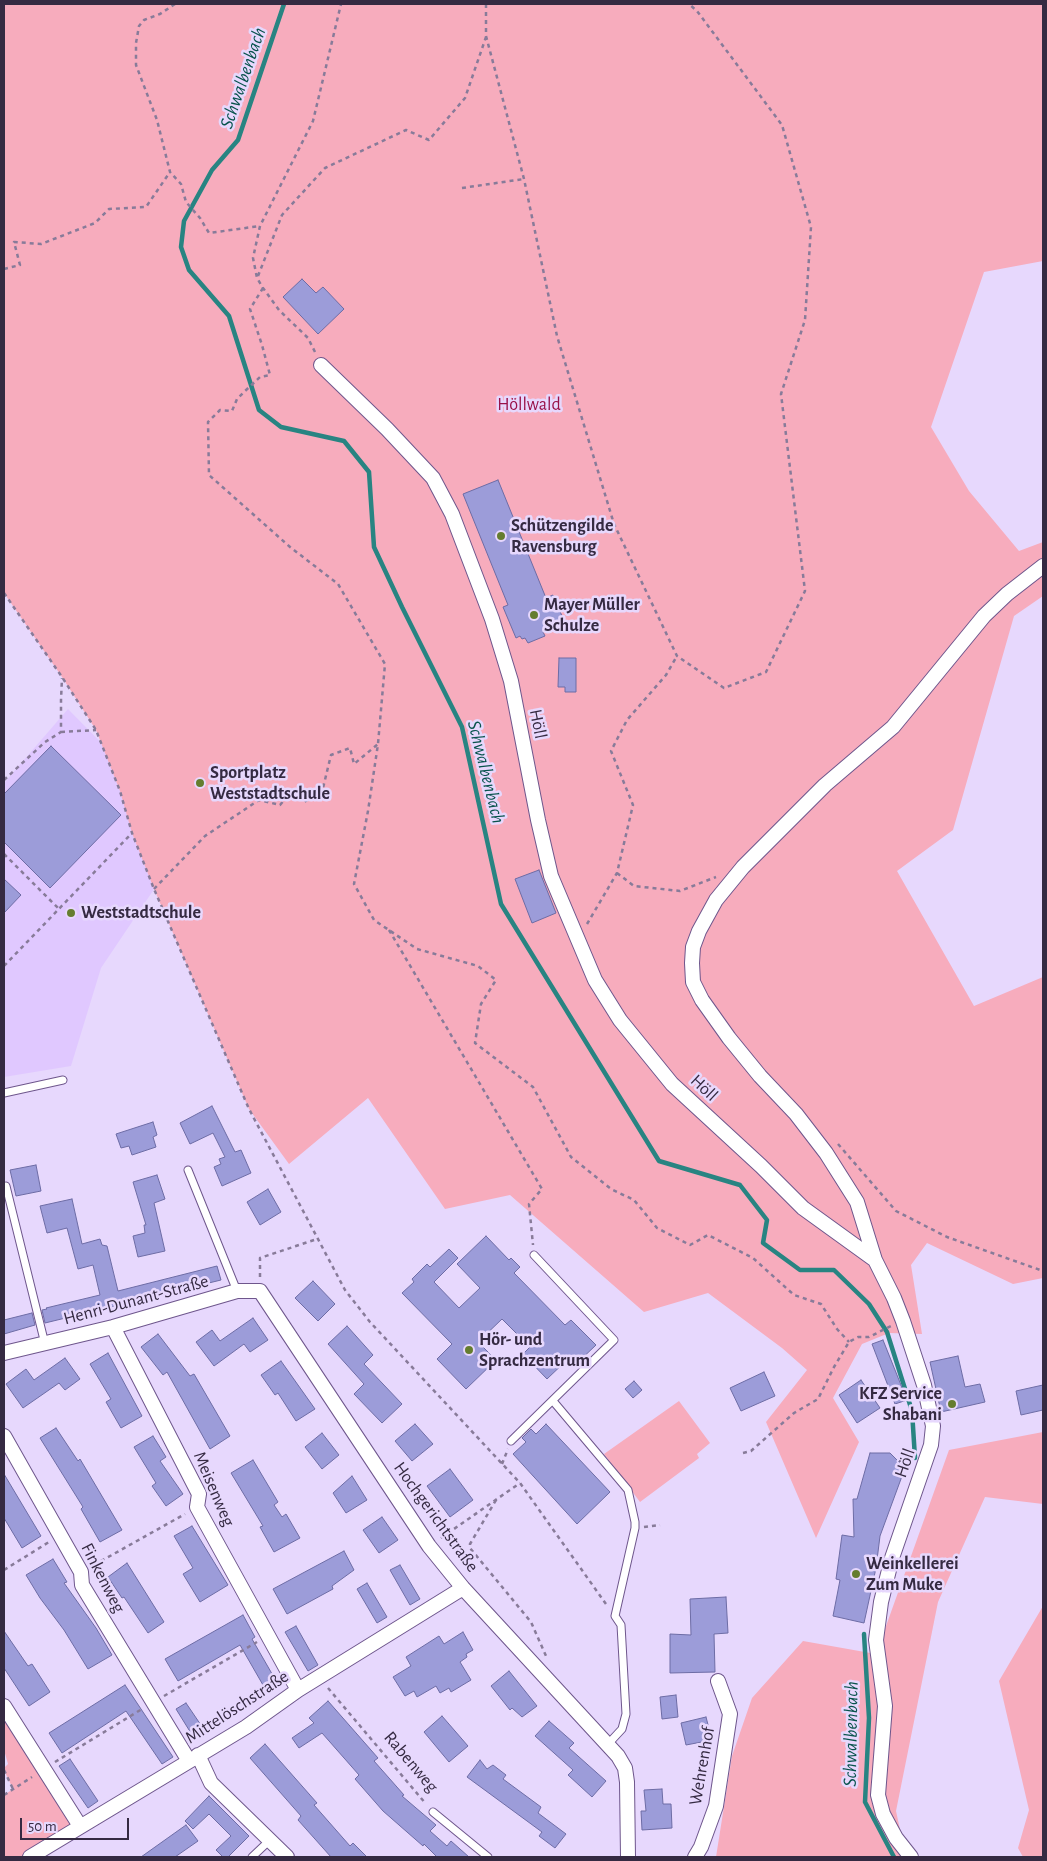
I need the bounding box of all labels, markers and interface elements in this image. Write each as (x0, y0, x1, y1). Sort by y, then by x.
water label: Schwalbenbach (215, 24, 271, 132)
park label: Höllwald (497, 394, 561, 416)
place label: Schützengilde Ravensburg (511, 515, 613, 558)
marker: Schützengilde Ravensburg (495, 530, 507, 542)
place label: Mayer Müller Schulze (544, 594, 640, 636)
marker: Mayer Müller Schulze (528, 609, 540, 621)
street label: Höll (525, 707, 551, 741)
water label: Schwalbenbach (462, 718, 510, 826)
place label: Sportplatz Weststadtschule (210, 762, 330, 804)
marker: Sportplatz Weststadtschule (194, 777, 206, 789)
place label: Weststadtschule (81, 902, 201, 924)
marker: Weststadtschule (65, 907, 77, 919)
street label: Höll (686, 1070, 722, 1106)
street label: Henri-Dunant-Straße (61, 1270, 211, 1330)
place label: Hör- und Sprachzentrum (479, 1329, 590, 1372)
marker: Hör- und Sprachzentrum (463, 1344, 475, 1356)
place label: KFZ Service Shabani (859, 1383, 942, 1426)
marker: KFZ Service Shabani (946, 1398, 958, 1410)
street label: Höll (890, 1445, 920, 1481)
street label: Meisenweg (189, 1448, 239, 1530)
street label: Hochgerichtstraße (389, 1458, 483, 1576)
street label: Finkenweg (76, 1540, 130, 1616)
place label: Weinkellerei Zum Muke (866, 1553, 959, 1596)
marker: Weinkellerei Zum Muke (850, 1568, 862, 1580)
street label: Mittelöschstraße (181, 1666, 293, 1748)
water label: Schwalbenbach (839, 1681, 863, 1787)
street label: Wehrenhof (684, 1725, 720, 1807)
street label: Rabenweg (379, 1727, 443, 1797)
scale bar (22, 1808, 131, 1840)
text: 50 m (28, 1819, 57, 1834)

